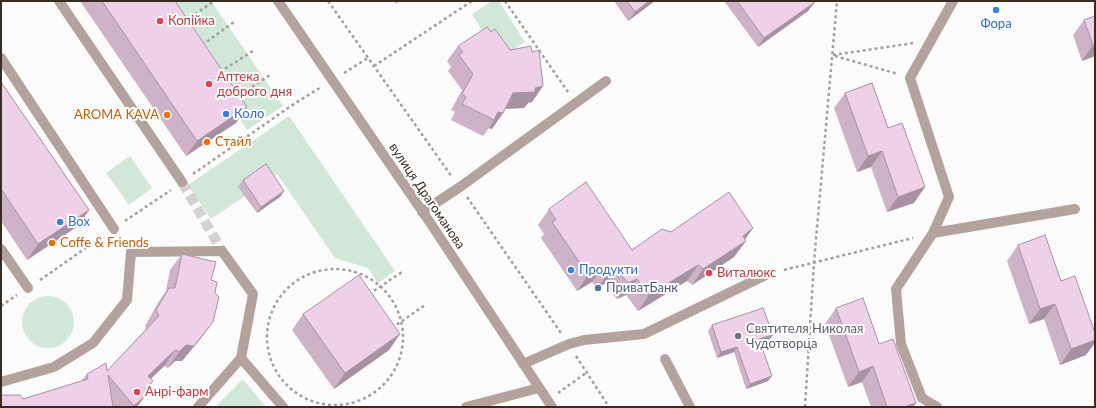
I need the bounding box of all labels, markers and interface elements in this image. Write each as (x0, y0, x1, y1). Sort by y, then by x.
marker: Фора (991, 5, 1001, 15)
place label: Копійка (168, 13, 215, 29)
marker: Копійка (155, 16, 165, 26)
place label: Фора (980, 16, 1012, 32)
place label: Аптека доброго дня (217, 69, 292, 100)
marker: Аптека доброго дня (204, 79, 214, 89)
place label: Коло (234, 106, 264, 122)
place label: AROMA KAVA (74, 107, 159, 123)
marker: Коло (221, 109, 231, 119)
marker: AROMA KAVA (162, 110, 172, 120)
place label: Стайл (215, 134, 251, 150)
marker: Стайл (202, 137, 212, 147)
street label: вулиця Драгоманова (386, 140, 468, 252)
place label: Box (68, 214, 90, 230)
marker: Box (55, 217, 65, 227)
place label: Coffe & Friends (60, 235, 149, 251)
marker: Coffe & Friends (47, 238, 57, 248)
place label: Продукти (579, 262, 638, 278)
marker: Продукти (566, 265, 576, 275)
place label: Виталюкс (717, 265, 776, 281)
marker: Виталюкс (704, 268, 714, 278)
place label: ПриватБанк (606, 280, 678, 296)
marker: ПриватБанк (593, 283, 603, 293)
place label: Святителя Николая Чудотворца (746, 321, 863, 352)
marker: Святителя Николая Чудотворца (733, 331, 743, 341)
place label: Анрі-фарм (145, 384, 208, 400)
marker: Анрі-фарм (132, 387, 142, 397)

